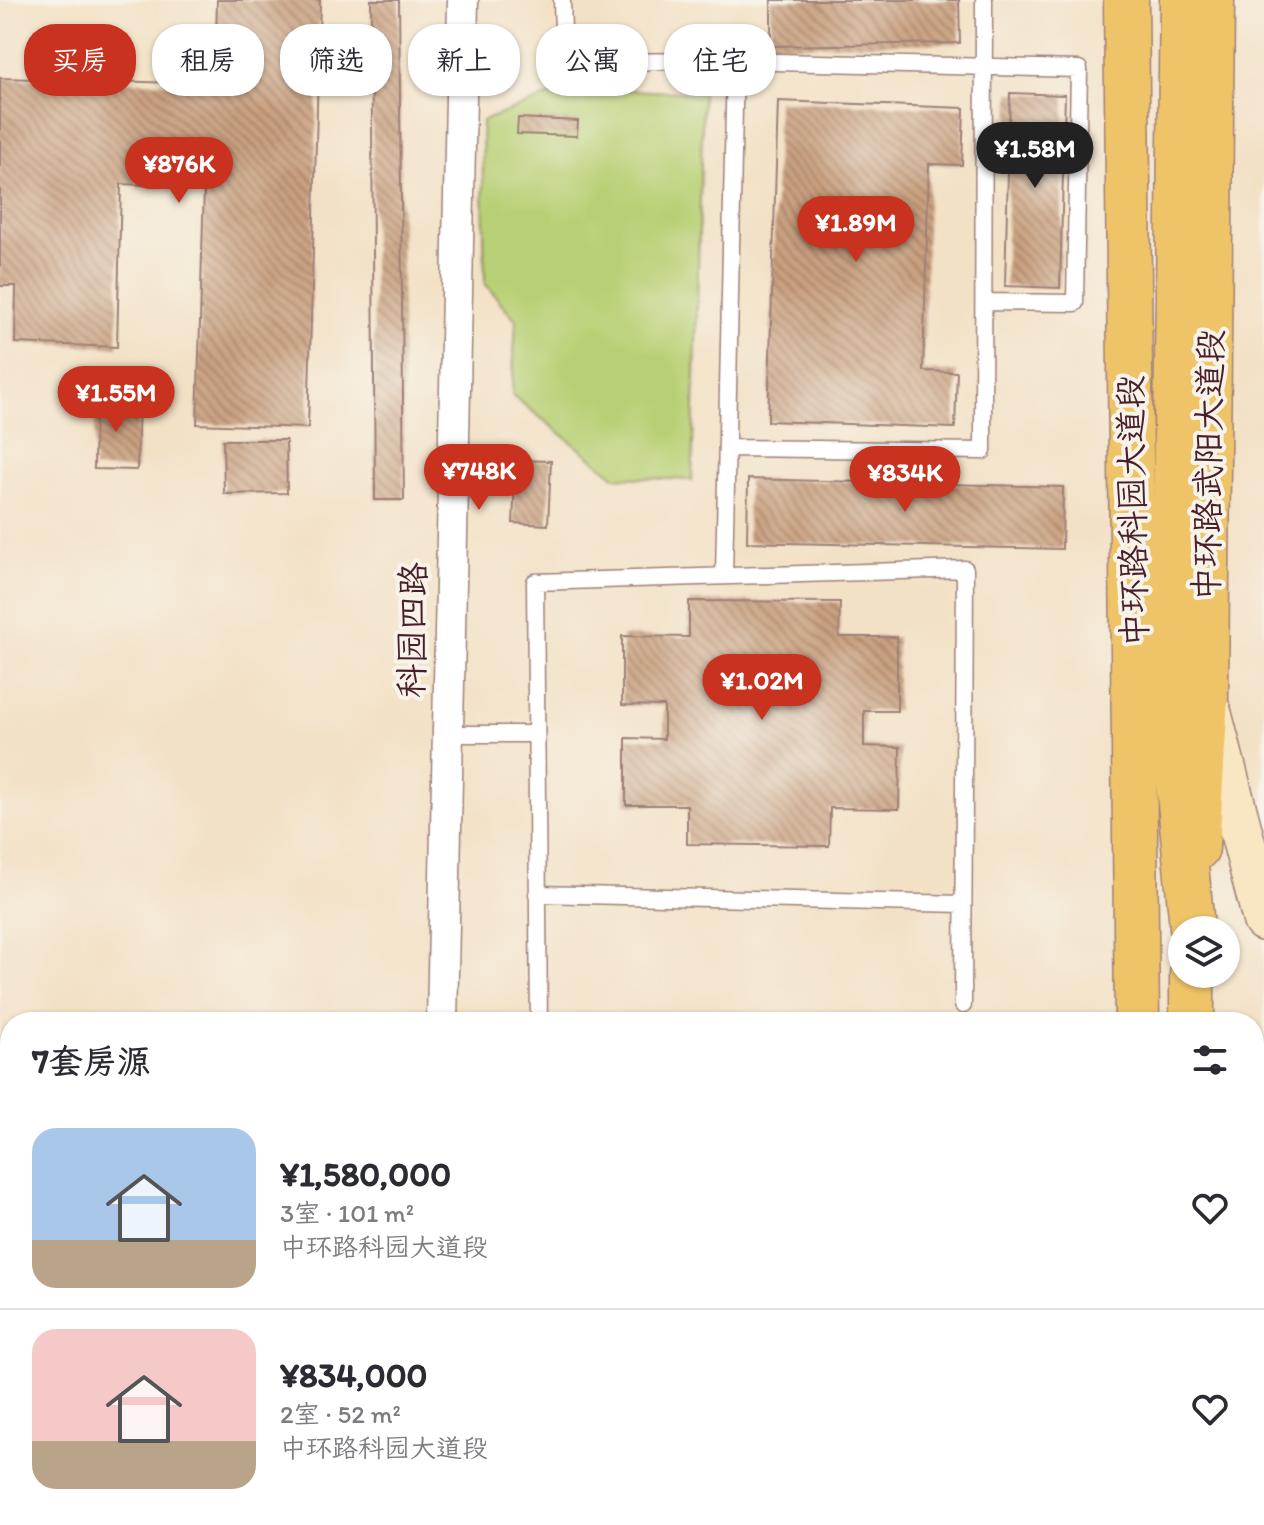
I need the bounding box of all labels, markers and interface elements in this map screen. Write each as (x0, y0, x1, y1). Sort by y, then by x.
chip: 买房 (24, 24, 136, 96)
chip: 租房 (152, 24, 264, 96)
chip: 筛选 (280, 24, 392, 96)
chip: 新上 (408, 24, 520, 96)
chip: 公寓 (536, 24, 648, 96)
chip: 住宅 (664, 24, 776, 96)
pin: ¥1.58M (970, 122, 1100, 190)
text: ¥1.58M (994, 132, 1076, 164)
pin: ¥876K (123, 137, 235, 205)
text: ¥876K (143, 147, 215, 179)
pin: ¥1.89M (791, 196, 921, 264)
text: ¥1.89M (815, 206, 897, 238)
street label: 中环路武阳大道段 (1186, 329, 1231, 601)
pin: ¥1.55M (51, 366, 181, 434)
street label: 中环路科园大道段 (1110, 375, 1155, 647)
text: ¥1.55M (76, 376, 156, 408)
pin: ¥748K (423, 444, 535, 512)
pin: ¥834K (849, 446, 961, 514)
text: ¥748K (442, 454, 516, 486)
text: ¥834K (867, 456, 943, 488)
street label: 科园四路 (391, 562, 434, 698)
pin: ¥1.02M (697, 654, 827, 722)
text: ¥1.02M (720, 664, 804, 696)
map controls (1168, 916, 1240, 988)
button: layers (1168, 916, 1240, 988)
icon: filters (1188, 1038, 1232, 1082)
text: 7套房源 (32, 1041, 151, 1082)
text: ¥1,580,000 (280, 1154, 451, 1195)
icon: home (96, 1160, 192, 1256)
icon: heart (1188, 1186, 1232, 1230)
text: 3室 · 101 m² (280, 1197, 414, 1229)
text: 中环路科园大道段 (280, 1231, 488, 1263)
text: ¥834,000 (280, 1355, 428, 1396)
icon: home (96, 1361, 192, 1457)
icon: heart (1188, 1387, 1232, 1431)
text: 2室 · 52 m² (280, 1398, 401, 1430)
text: 中环路科园大道段 (280, 1432, 488, 1464)

